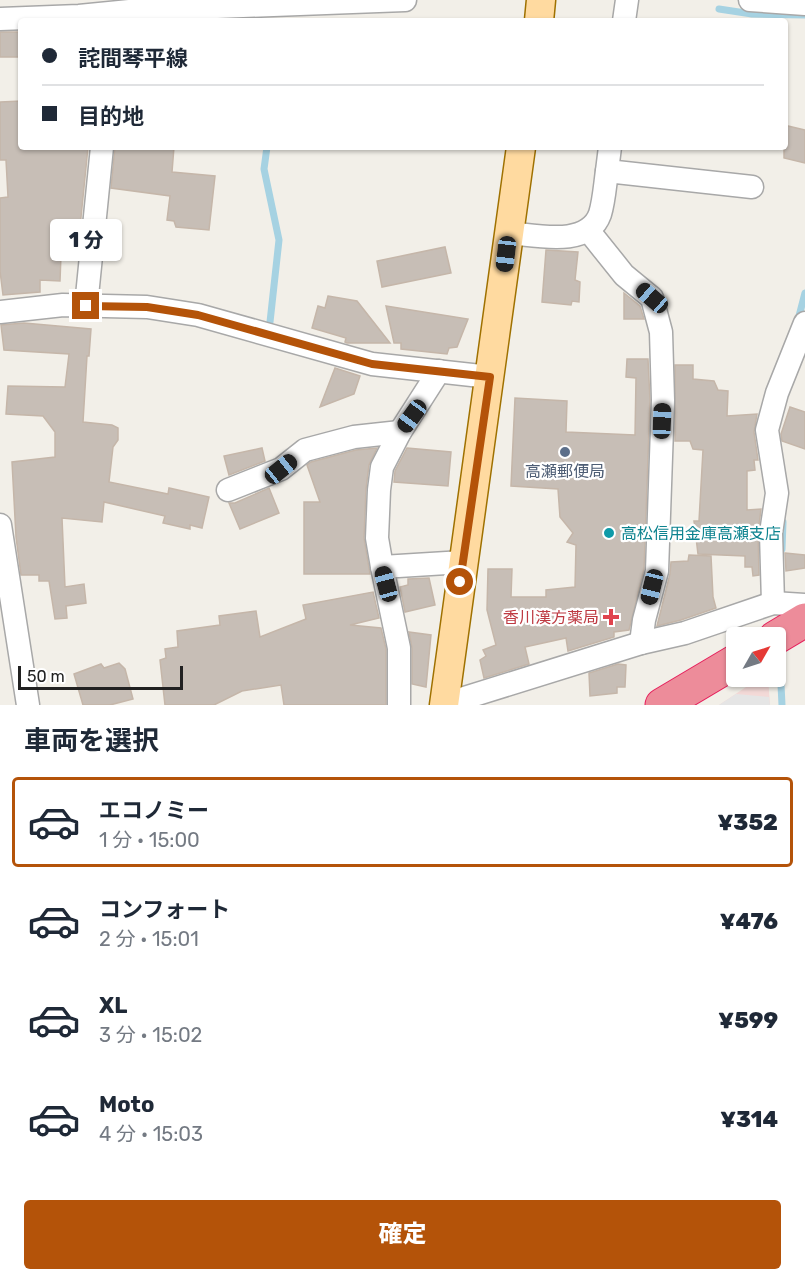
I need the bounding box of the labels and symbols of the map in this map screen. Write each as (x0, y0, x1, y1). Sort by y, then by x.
callout: 1 分 (50, 219, 122, 261)
car (495, 235, 517, 273)
car (633, 279, 671, 317)
route end (72, 292, 99, 319)
car (394, 396, 430, 436)
car (652, 403, 672, 439)
marker: 高瀬郵便局 (558, 445, 572, 459)
car (261, 451, 301, 487)
place label: 高瀬郵便局 (525, 462, 605, 481)
place label: 高松信用金庫高瀬支店 (621, 524, 781, 543)
marker: 高松信用金庫高瀬支店 (602, 526, 616, 540)
car (373, 564, 399, 604)
car (639, 567, 665, 607)
route start (446, 568, 473, 595)
place label: 香川漢方薬局 (503, 608, 599, 627)
marker: 香川漢方薬局 (604, 610, 618, 624)
north arrow (726, 627, 786, 687)
scale bar (18, 663, 183, 690)

